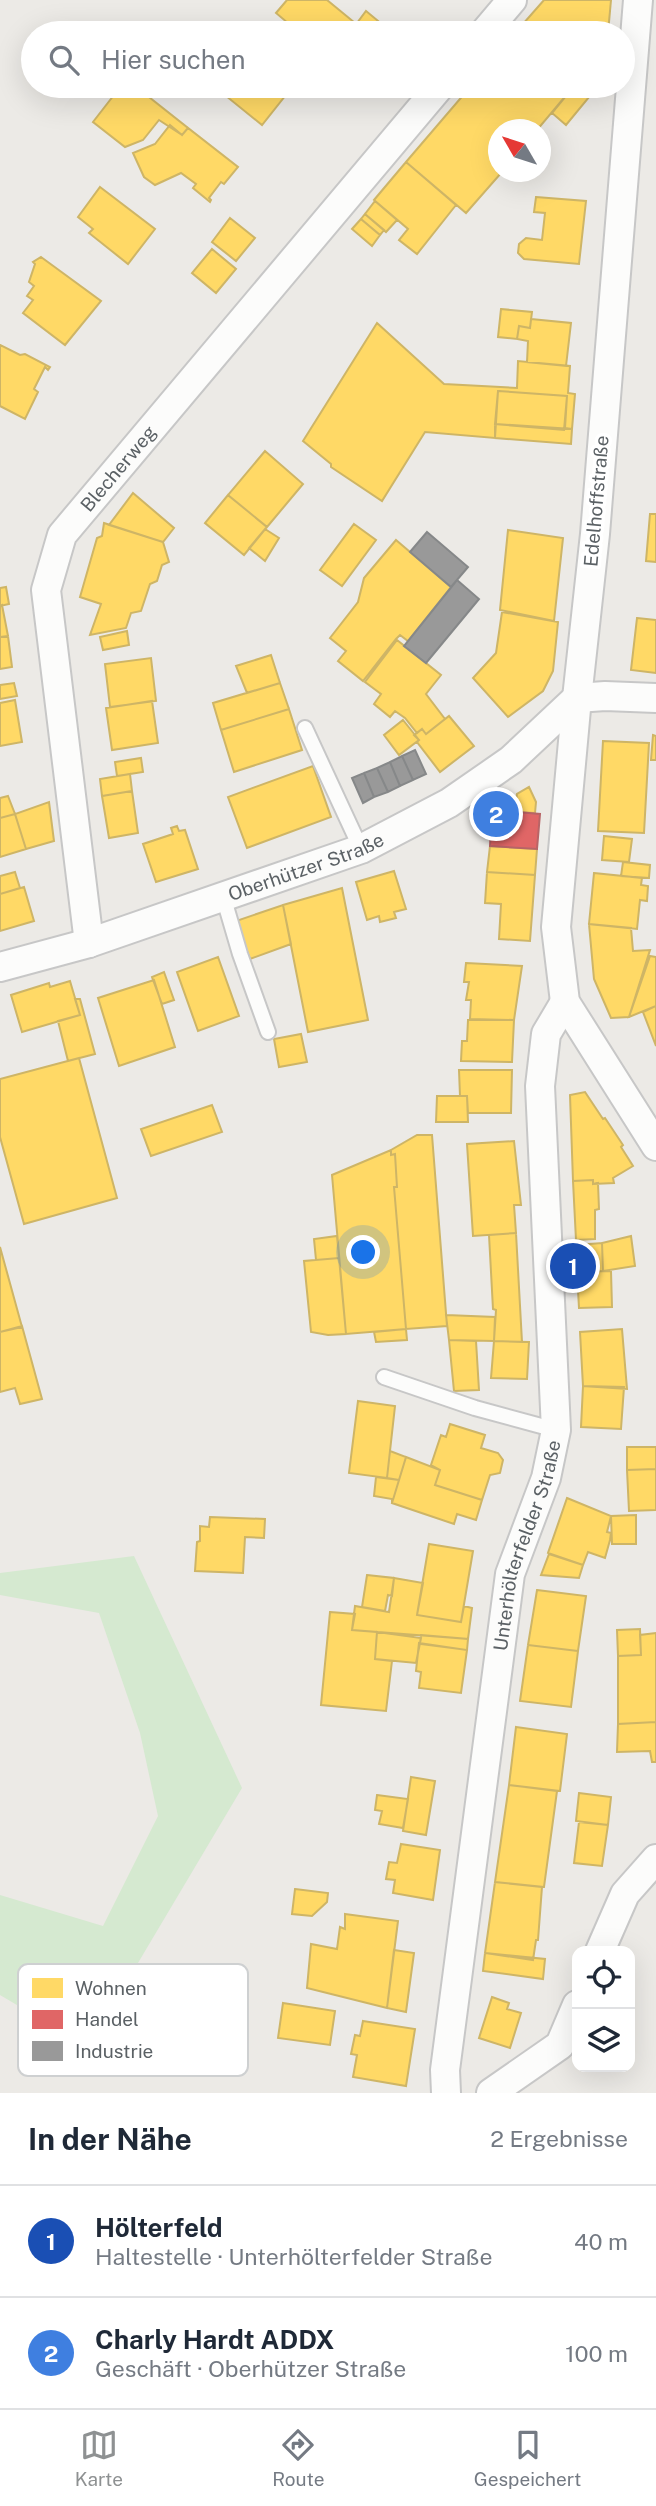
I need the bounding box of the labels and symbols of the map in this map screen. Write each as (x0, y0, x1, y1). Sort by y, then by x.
north arrow (488, 119, 551, 182)
street label: Blecherweg (76, 421, 161, 516)
street label: Edelhoffstraße (579, 435, 613, 567)
pin: 2 (473, 788, 519, 840)
street label: Oberhützer Straße (225, 828, 387, 905)
your location (346, 1235, 380, 1269)
pin: 1 (550, 1240, 596, 1292)
street label: Unterhölterfelder Straße (489, 1438, 565, 1652)
legend (18, 1964, 248, 2076)
text: Wohnen (75, 1977, 147, 1999)
text: Handel (75, 2008, 139, 2030)
text: Industrie (75, 2040, 153, 2062)

